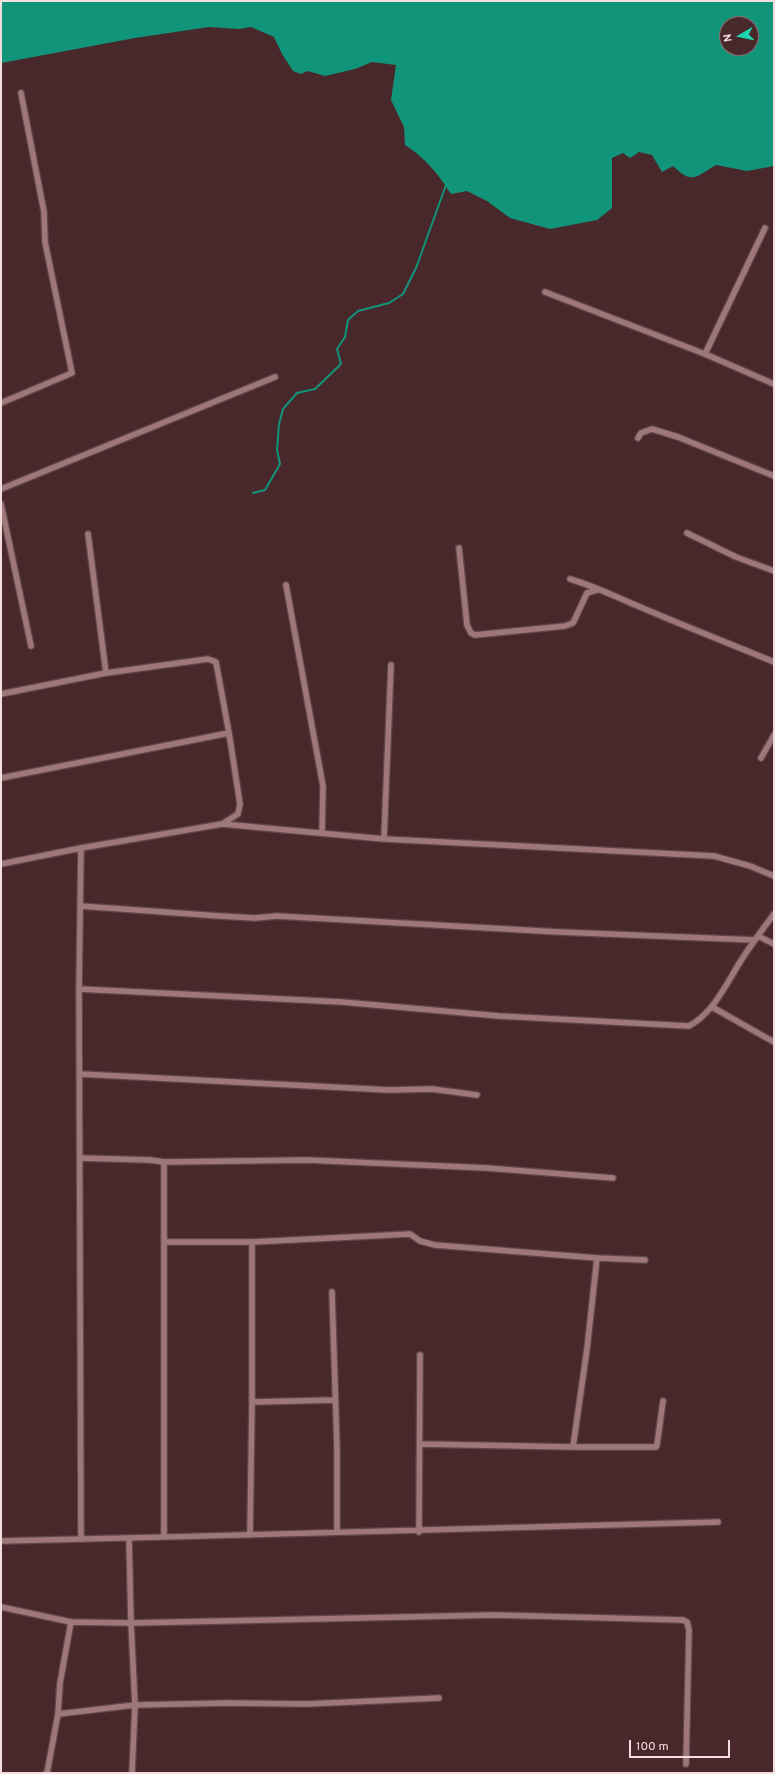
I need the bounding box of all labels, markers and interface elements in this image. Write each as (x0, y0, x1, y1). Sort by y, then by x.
north arrow (719, 16, 759, 56)
text: N (721, 33, 736, 43)
scale bar (631, 1732, 732, 1758)
text: 100 m (636, 1739, 669, 1755)

